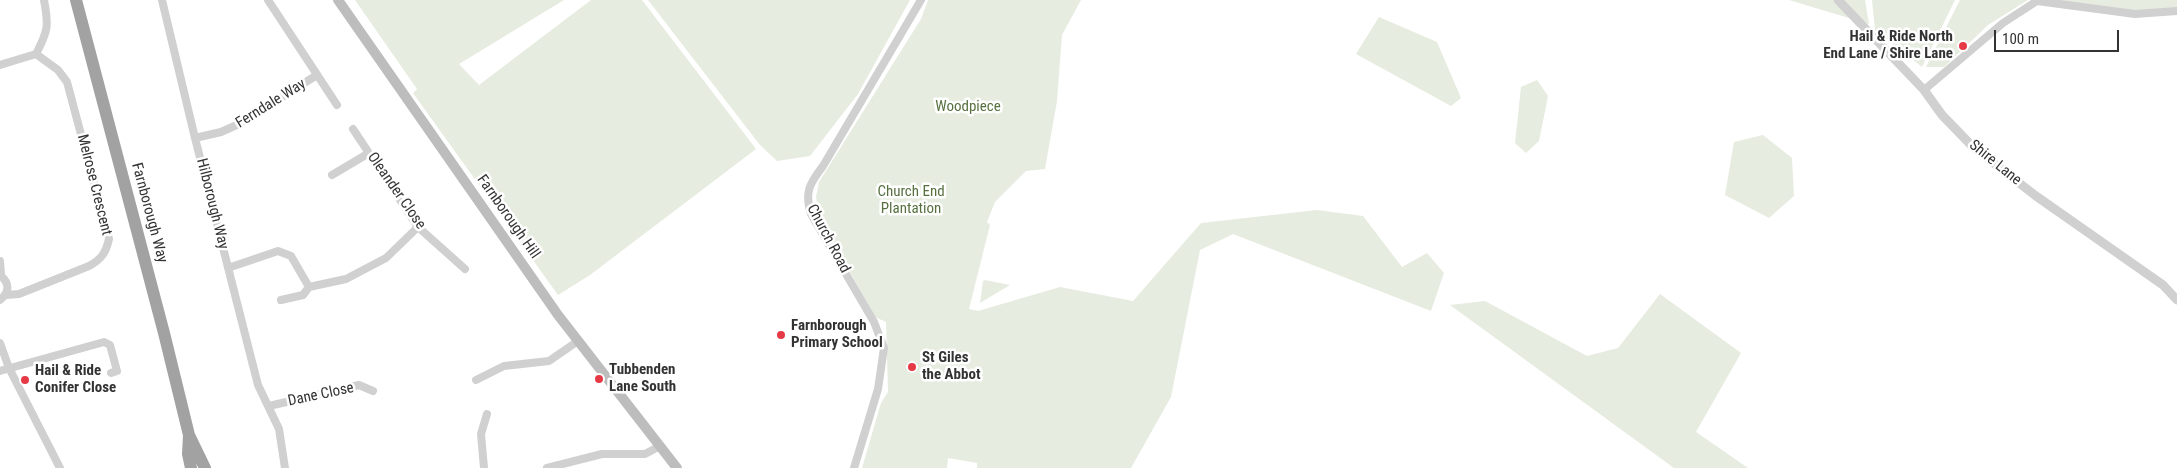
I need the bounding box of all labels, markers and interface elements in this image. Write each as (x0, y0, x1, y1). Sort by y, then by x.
scale bar (1997, 20, 2122, 52)
place label: Hail & Ride North End Lane / Shire Lane (1823, 28, 1953, 63)
text: 100 m (2002, 30, 2039, 48)
marker: Hail & Ride North End Lane / Shire Lane (1957, 40, 1969, 52)
street label: Ferndale Way (233, 75, 309, 133)
park label: Woodpiece (935, 98, 1001, 116)
street label: Melrose Crescent (73, 133, 115, 237)
street label: Shire Lane (1965, 137, 2025, 189)
street label: Oleander Close (363, 149, 429, 233)
street label: Hilborough Way (192, 157, 232, 251)
street label: Farnborough Way (127, 161, 171, 265)
street label: Farnborough Hill (473, 172, 543, 262)
park label: Church End Plantation (877, 183, 945, 218)
street label: Church Road (802, 202, 854, 276)
place label: Farnborough Primary School (791, 317, 883, 352)
marker: Farnborough Primary School (775, 329, 787, 341)
place label: St Giles the Abbot (922, 349, 980, 384)
place label: Tubbenden Lane South (609, 361, 676, 396)
marker: St Giles the Abbot (906, 361, 918, 373)
place label: Hail & Ride Conifer Close (35, 362, 116, 397)
marker: Tubbenden Lane South (593, 373, 605, 385)
marker: Hail & Ride Conifer Close (19, 374, 31, 386)
street label: Dane Close (286, 379, 356, 411)

